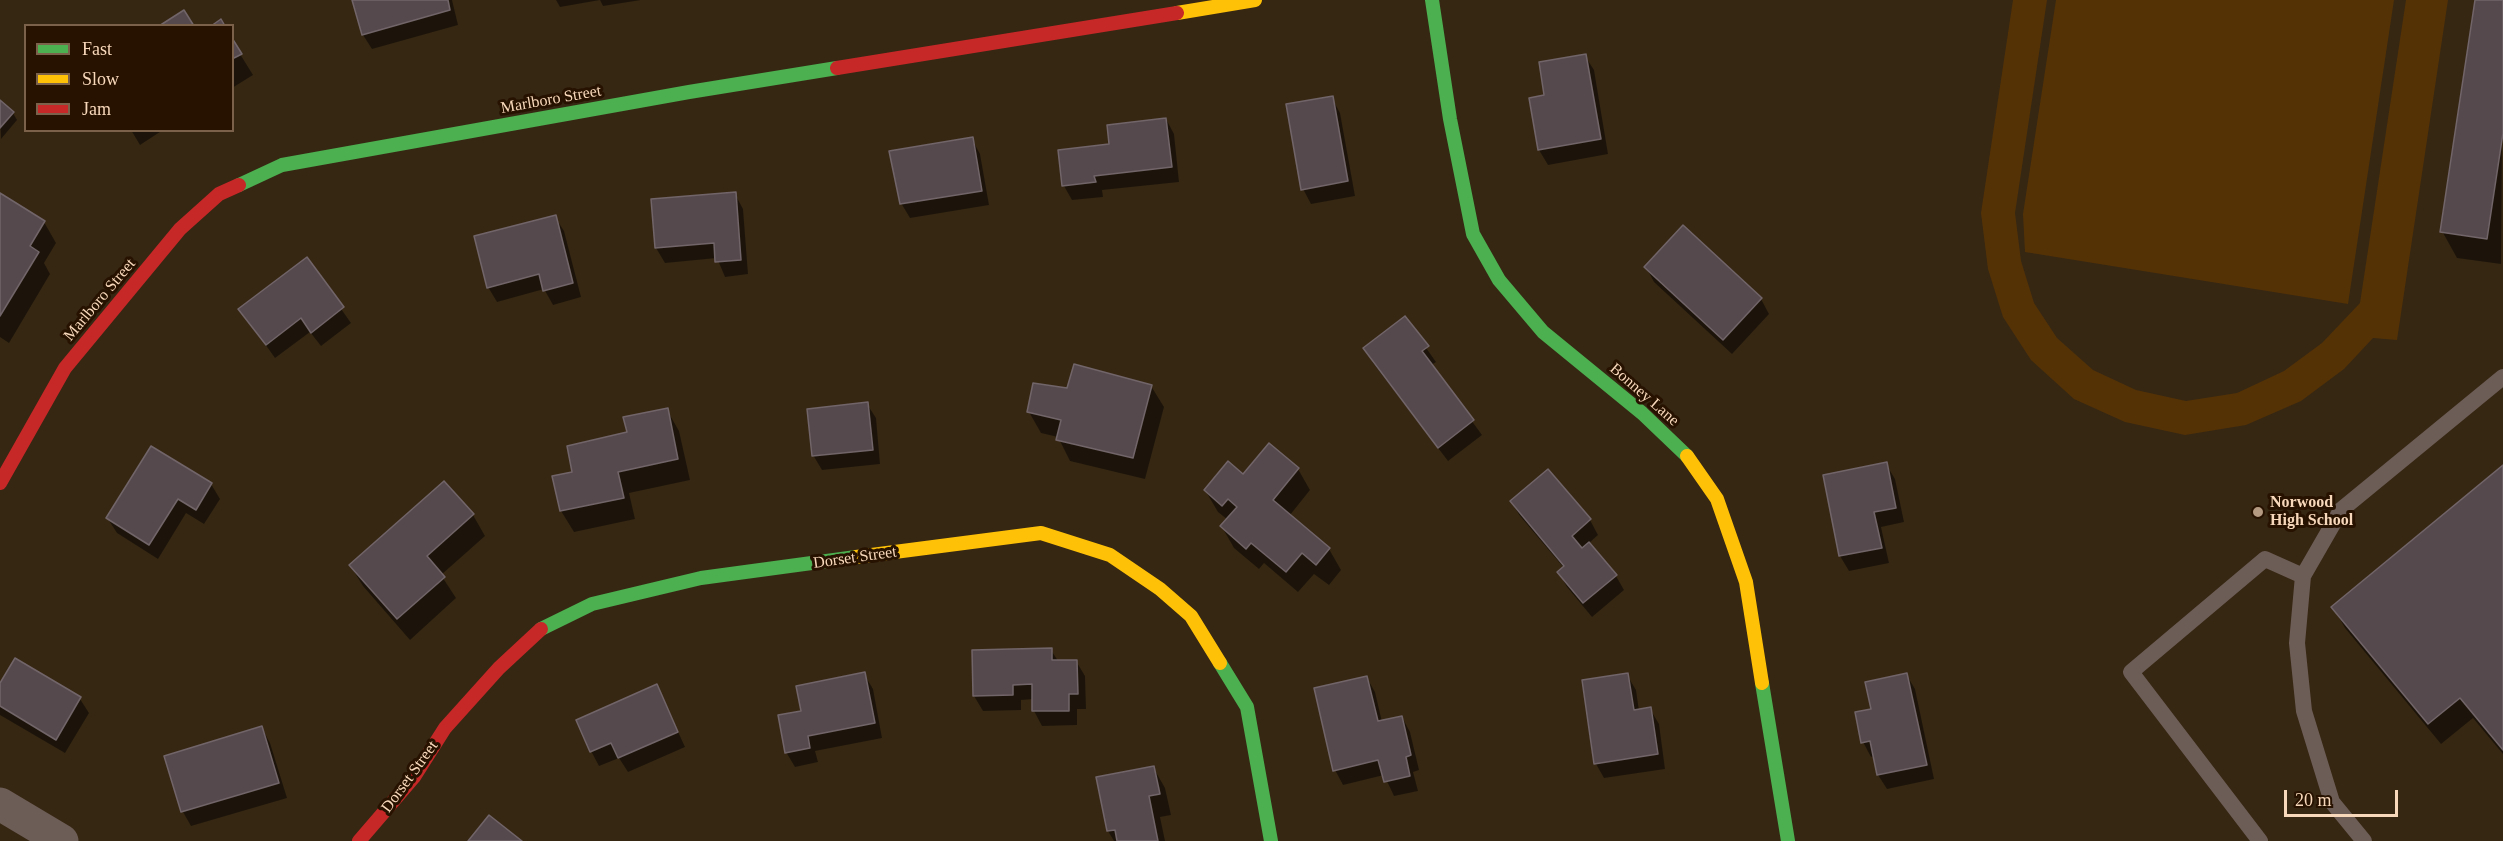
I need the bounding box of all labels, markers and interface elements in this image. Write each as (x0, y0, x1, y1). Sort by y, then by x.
legend (24, 24, 234, 132)
text: Fast (82, 39, 112, 59)
text: Slow (82, 69, 119, 89)
street label: Marlboro Street (499, 82, 603, 118)
text: Jam (82, 99, 111, 119)
street label: Marlboro Street (60, 255, 140, 345)
street label: Bonney Lane (1605, 360, 1683, 430)
place label: Norwood High School (2270, 493, 2353, 531)
marker: Norwood High School (2251, 505, 2265, 519)
street label: Dorset Street (812, 543, 898, 573)
street label: Dorset Street (378, 737, 442, 817)
scale bar (2287, 778, 2401, 816)
text: 20 m (2295, 790, 2332, 810)

